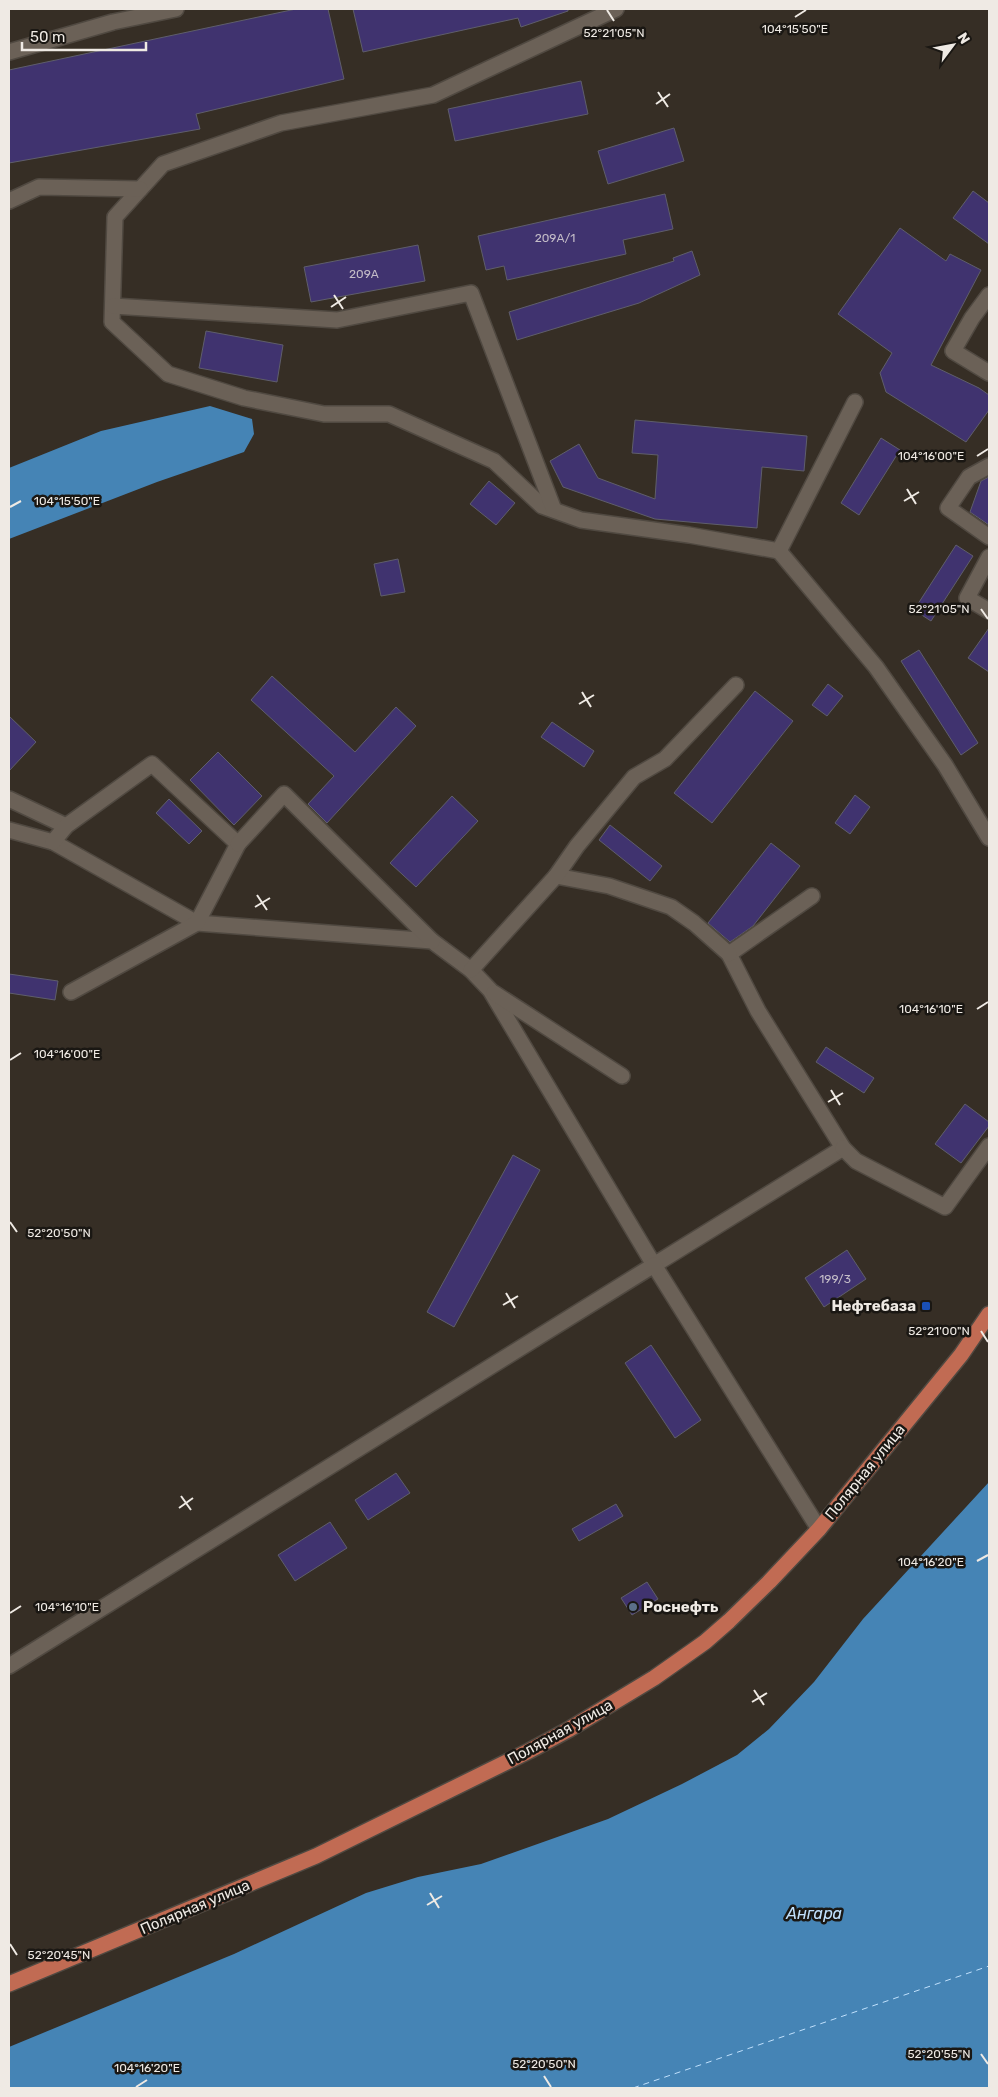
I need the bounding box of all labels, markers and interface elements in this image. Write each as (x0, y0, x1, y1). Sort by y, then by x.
scale bar (22, 20, 146, 52)
north arrow (928, 20, 978, 70)
text: 104°15'50"E (762, 22, 828, 36)
text: 52°21'05"N (583, 26, 645, 40)
text: 50 m (30, 28, 65, 46)
text: N (954, 30, 973, 47)
house number: 209А/1 (535, 231, 575, 245)
house number: 209А (349, 267, 379, 281)
text: 104°16'00"E (898, 449, 964, 463)
text: 104°15'50"E (34, 494, 100, 508)
text: 52°21'05"N (908, 602, 970, 616)
text: 104°16'10"E (899, 1002, 963, 1016)
text: 104°16'00"E (34, 1047, 100, 1061)
text: 52°20'50"N (27, 1226, 91, 1240)
house number: 199/3 (819, 1272, 851, 1286)
place label: Нефтебаза (831, 1297, 916, 1315)
marker: Нефтебаза (920, 1300, 932, 1312)
text: 52°21'00"N (908, 1324, 970, 1338)
street label: Полярная улица (821, 1421, 909, 1523)
text: 104°16'20"E (898, 1555, 964, 1569)
place label: Роснефть (643, 1598, 719, 1616)
text: 104°16'10"E (35, 1600, 99, 1614)
marker: Роснефть (627, 1601, 639, 1613)
street label: Полярная улица (504, 1696, 616, 1768)
street label: Полярная улица (137, 1876, 253, 1938)
water label: Ангара (785, 1904, 842, 1923)
text: 52°20'45"N (28, 1948, 90, 1962)
text: 52°20'55"N (907, 2047, 971, 2061)
text: 52°20'50"N (512, 2057, 576, 2071)
text: 104°16'20"E (114, 2061, 180, 2075)

